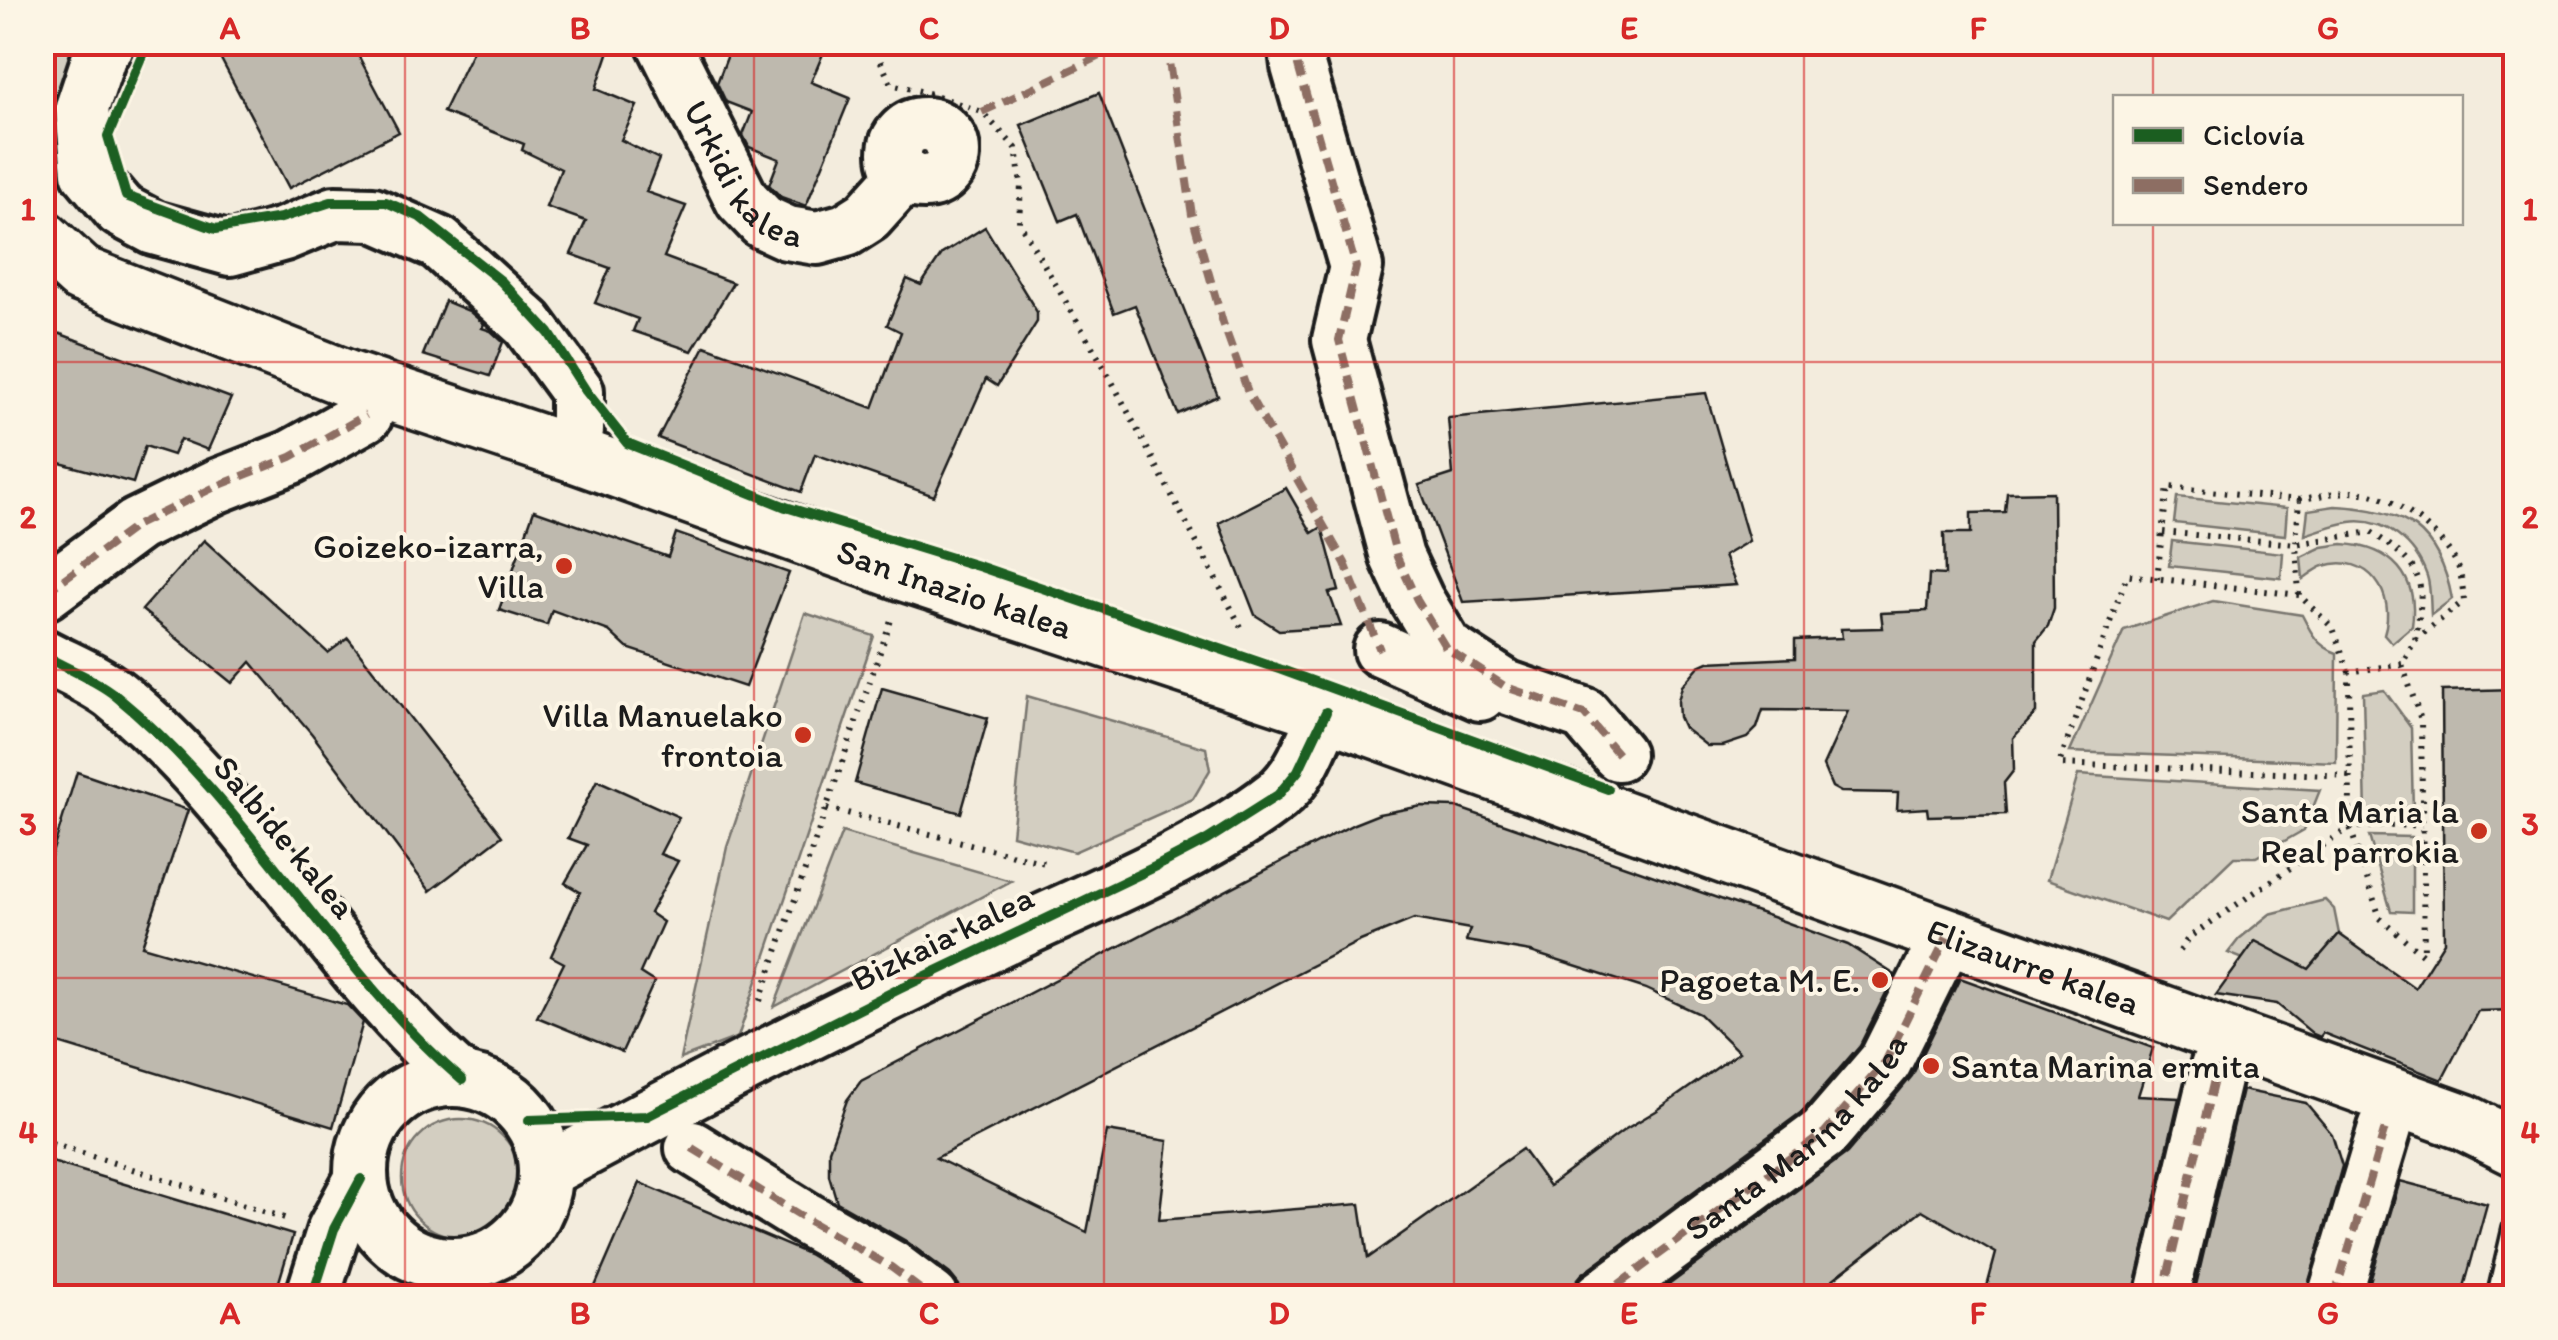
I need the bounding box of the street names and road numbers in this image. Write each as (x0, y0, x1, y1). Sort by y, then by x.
street label: Urkidi kalea (675, 93, 805, 256)
street label: San Inazio kalea (831, 530, 1078, 648)
street label: Salbide kalea (205, 747, 365, 927)
street label: Bizkaia kalea (844, 876, 1040, 1000)
street label: Elizaurre kalea (1921, 909, 2145, 1024)
street label: Santa Marina kalea (1676, 1027, 1916, 1250)

